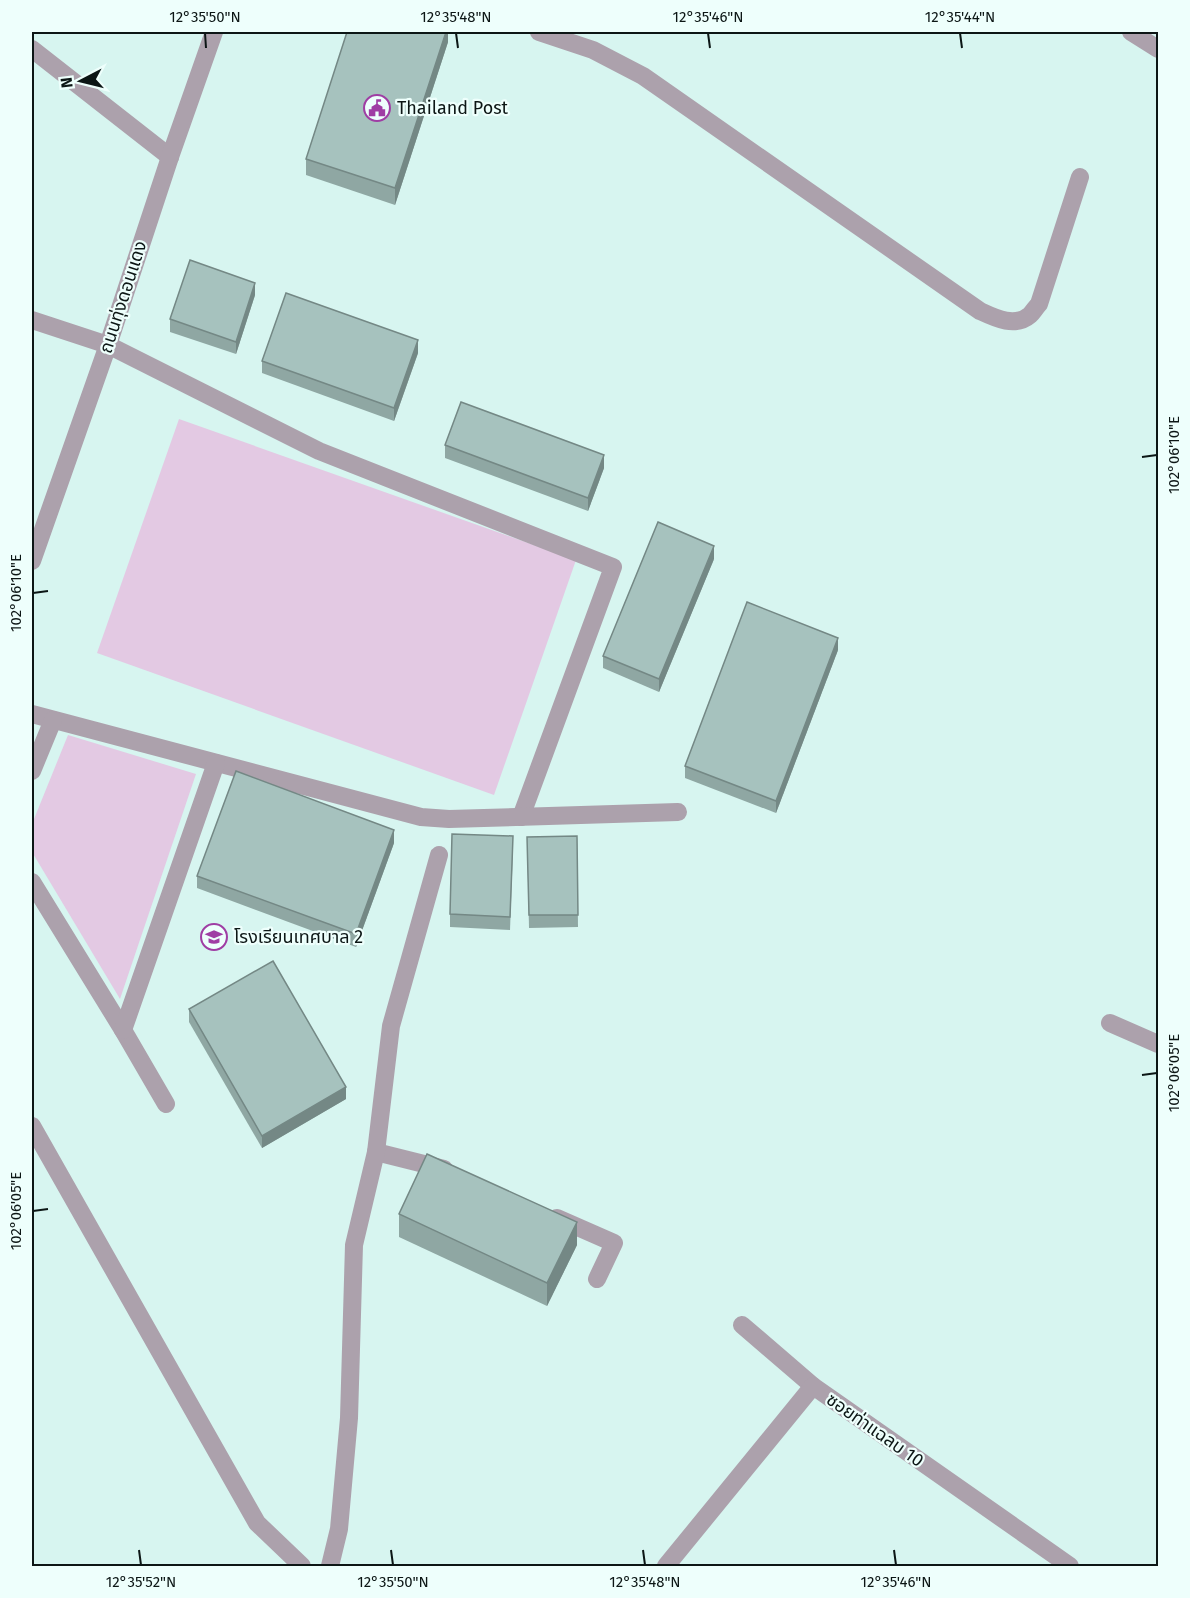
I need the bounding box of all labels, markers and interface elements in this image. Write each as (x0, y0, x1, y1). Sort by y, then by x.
text: 12°35'50"N (169, 8, 241, 26)
text: 12°35'48"N (420, 8, 492, 26)
text: 12°35'46"N (673, 8, 743, 26)
text: 12°35'44"N (925, 8, 995, 26)
north arrow (51, 51, 111, 111)
text: N (57, 76, 77, 89)
public building icon: Thailand Post (362, 93, 392, 123)
place label: Thailand Post (397, 97, 509, 119)
street label: ถนนทุ่งดอนแดง (94, 238, 152, 356)
text: 102°06'10"E (1165, 416, 1183, 494)
text: 102°06'10"E (7, 554, 25, 632)
school or university icon: โรงเรียนเทศบาล 2 (199, 922, 229, 952)
place label: โรงเรียนเทศบาล 2 (234, 926, 363, 948)
text: 102°06'05"E (1165, 1034, 1183, 1112)
text: 102°06'05"E (7, 1172, 25, 1250)
street label: ซอยท่าแฉลบ 10 (822, 1388, 928, 1472)
text: 12°35'52"N (106, 1573, 176, 1591)
text: 12°35'50"N (357, 1573, 429, 1591)
text: 12°35'48"N (609, 1573, 681, 1591)
text: 12°35'46"N (861, 1573, 931, 1591)

